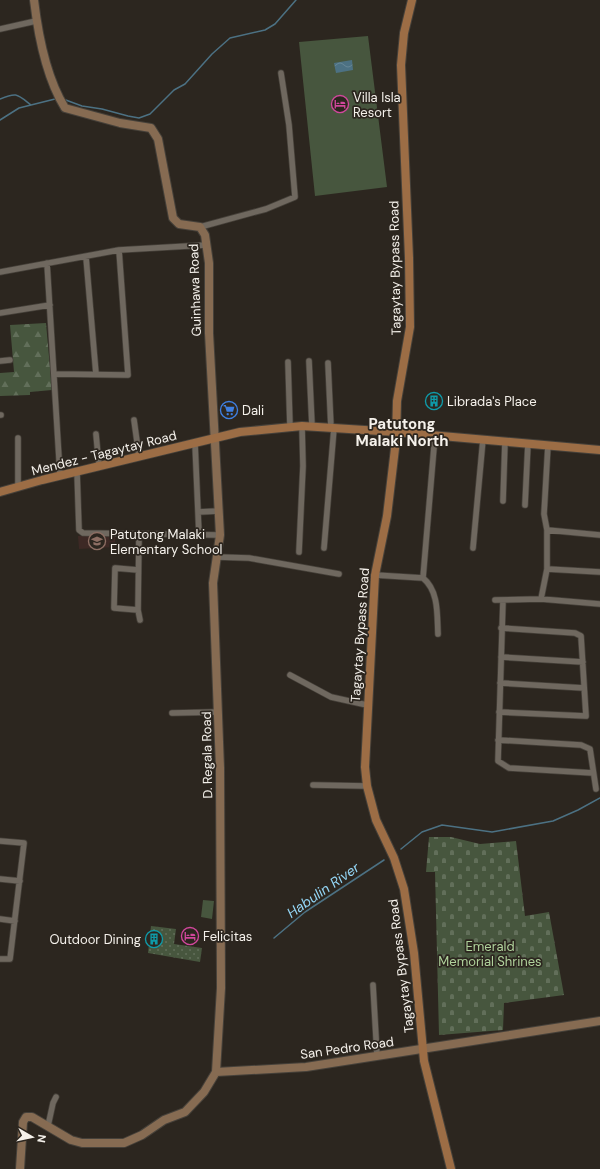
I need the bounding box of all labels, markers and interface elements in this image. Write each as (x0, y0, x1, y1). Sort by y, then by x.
place label: Villa Isla Resort (353, 89, 401, 121)
hotel icon: Villa Isla Resort (330, 94, 350, 114)
street label: Tagaytay Bypass Road (385, 201, 405, 335)
street label: Guinhawa Road (185, 243, 205, 337)
building icon: Librada's Place (424, 391, 444, 411)
place label: Librada's Place (447, 393, 537, 410)
supermarket icon: Dali (219, 400, 239, 420)
place label: Dali (242, 402, 264, 419)
district label: Patutong Malaki North (355, 414, 449, 451)
street label: Mendez - Tagaytay Road (30, 427, 178, 479)
place label: Patutong Malaki Elementary School (110, 526, 223, 558)
school or university icon: Patutong Malaki Elementary School (87, 531, 107, 551)
street label: Tagaytay Bypass Road (347, 567, 373, 703)
street label: D. Regala Road (198, 711, 216, 799)
water label: Habulin River (283, 858, 364, 922)
street label: Tagaytay Bypass Road (384, 898, 418, 1034)
hotel icon: Felicitas (180, 926, 200, 946)
place label: Felicitas (203, 928, 252, 945)
building icon: Outdoor Dining (144, 929, 164, 949)
place label: Outdoor Dining (49, 931, 141, 948)
park label: Emerald Memorial Shrines (438, 938, 542, 970)
street label: San Pedro Road (299, 1033, 395, 1063)
north arrow (12, 1117, 52, 1157)
text: N (34, 1134, 49, 1144)

